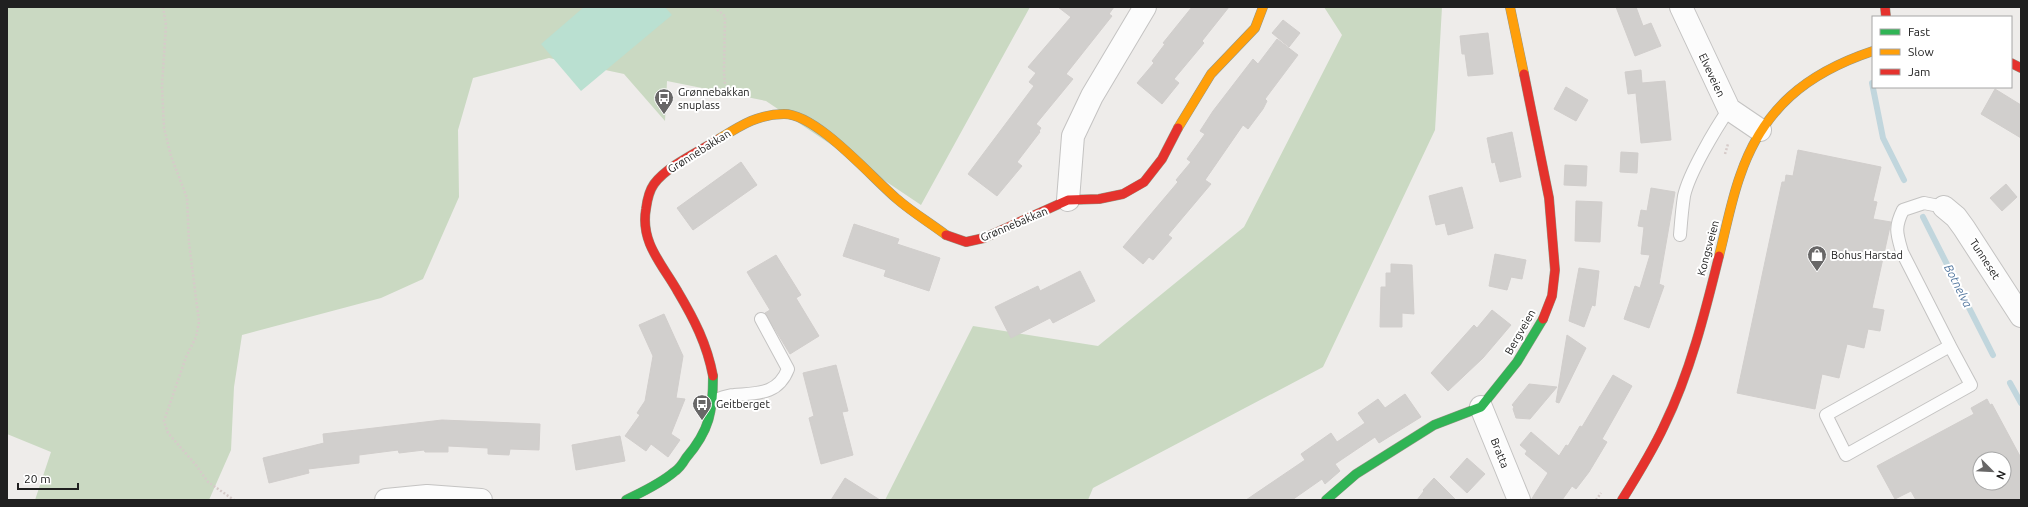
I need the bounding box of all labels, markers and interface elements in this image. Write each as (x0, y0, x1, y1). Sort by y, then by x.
legend (1872, 16, 2012, 88)
text: Fast (1908, 25, 1930, 38)
text: Slow (1908, 45, 1934, 58)
street label: Elveveien (1697, 51, 1727, 99)
text: Jam (1908, 65, 1930, 78)
place label: Grønnebakkan snuplass (678, 86, 750, 111)
bus stop icon: Grønnebakkan snuplass (653, 87, 675, 115)
street label: Grønnebakkan (665, 127, 733, 175)
street label: Grønnebakkan (979, 204, 1049, 244)
street label: Kongsveien (1695, 219, 1721, 277)
street label: Tunneset (1967, 236, 2003, 282)
shop icon: Bohus Harstad (1806, 244, 1828, 272)
place label: Bohus Harstad (1831, 249, 1903, 261)
water label: Botnelva (1942, 262, 1975, 310)
street label: Bergveien (1502, 307, 1538, 357)
bus stop icon: Geitberget (691, 393, 713, 421)
place label: Geitberget (716, 398, 770, 410)
street label: Bratta (1489, 436, 1511, 470)
north arrow (1972, 451, 2012, 491)
scale bar (18, 465, 78, 491)
text: N (1994, 469, 2008, 481)
text: 20 m (24, 472, 51, 485)

